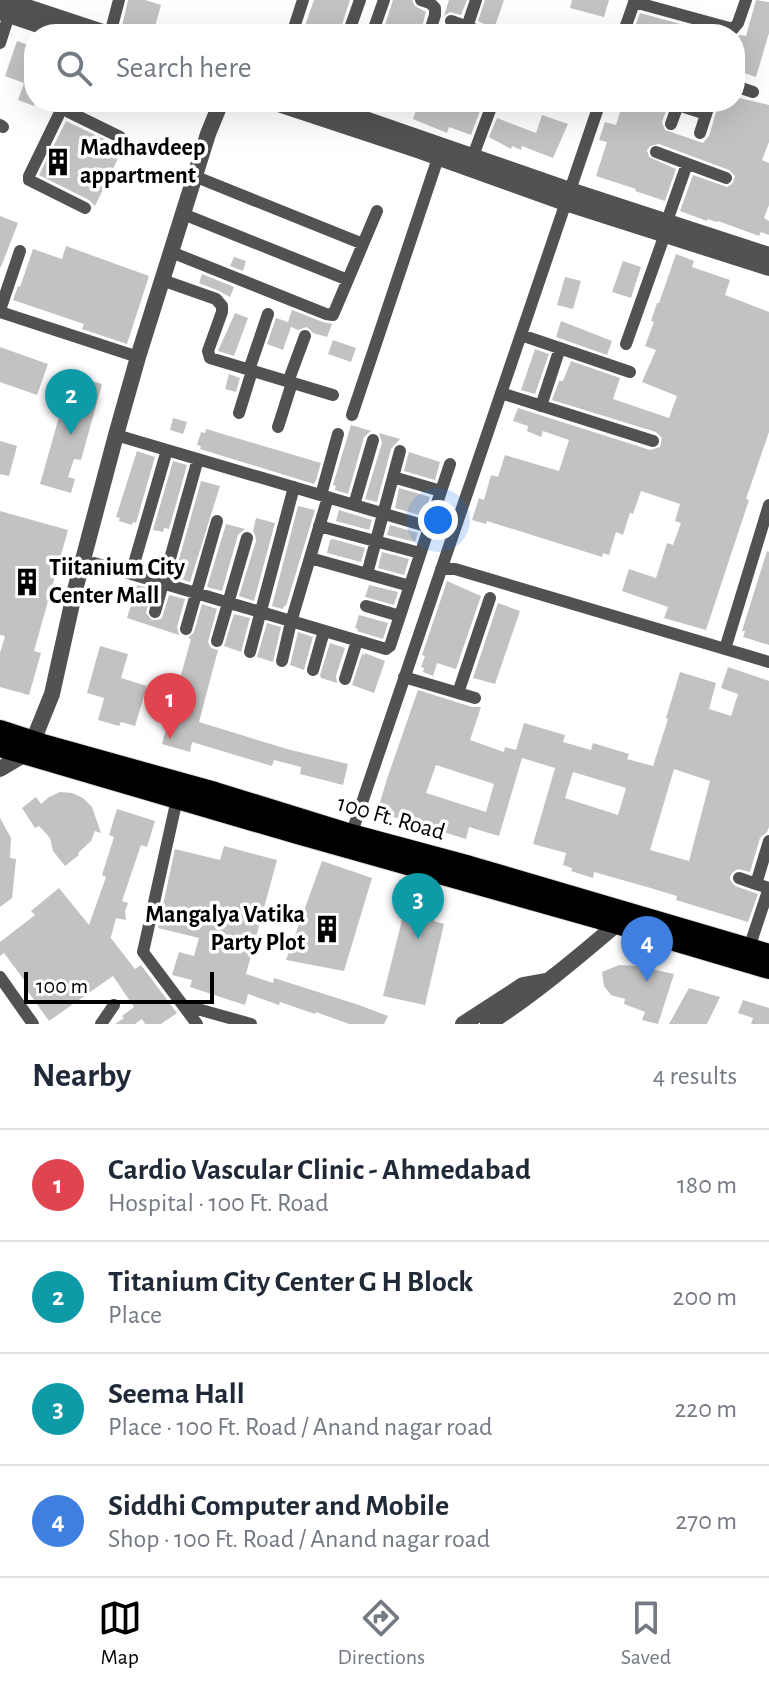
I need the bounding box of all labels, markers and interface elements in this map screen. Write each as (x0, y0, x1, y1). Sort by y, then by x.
search box (24, 24, 745, 112)
icon: search (52, 46, 96, 90)
text: Search here (116, 53, 252, 83)
place label: Madhavdeep appartment (80, 136, 205, 188)
building icon: Madhavdeep appartment (43, 147, 73, 177)
pin: 2 (45, 369, 97, 435)
your location (418, 500, 458, 540)
place label: Tiitanium City Center Mall (49, 556, 185, 608)
building icon: Tiitanium City Center Mall (12, 567, 42, 597)
pin: 1 (144, 673, 196, 739)
street label: 100 Ft. Road (334, 791, 448, 845)
pin: 3 (392, 873, 444, 939)
place label: Mangalya Vatika Party Plot (145, 903, 305, 955)
building icon: Mangalya Vatika Party Plot (312, 914, 342, 944)
pin: 4 (621, 916, 673, 982)
scale bar (24, 968, 214, 1004)
text: 100 m (36, 975, 88, 997)
text: Nearby (32, 1059, 131, 1093)
text: 4 results (653, 1063, 737, 1089)
text: Cardio Vascular Clinic - Ahmedabad (108, 1155, 531, 1185)
text: 1 (53, 1172, 63, 1198)
text: 180 m (677, 1172, 737, 1198)
text: Hospital · 100 Ft. Road (108, 1190, 329, 1216)
text: Titanium City Center G H Block (108, 1267, 473, 1297)
text: 2 (52, 1284, 64, 1310)
text: 200 m (673, 1284, 737, 1310)
text: Place (108, 1302, 162, 1328)
text: Seema Hall (108, 1379, 245, 1409)
text: 3 (52, 1396, 64, 1422)
text: 220 m (675, 1396, 737, 1422)
text: Place · 100 Ft. Road / Anand nagar road (108, 1414, 493, 1440)
text: Siddhi Computer and Mobile (108, 1491, 449, 1521)
text: 4 (51, 1508, 65, 1534)
text: 270 m (676, 1508, 737, 1534)
text: Shop · 100 Ft. Road / Anand nagar road (108, 1526, 490, 1552)
tab: Map (98, 1596, 142, 1670)
tab: Directions (337, 1596, 425, 1670)
tab: Saved (621, 1596, 671, 1670)

